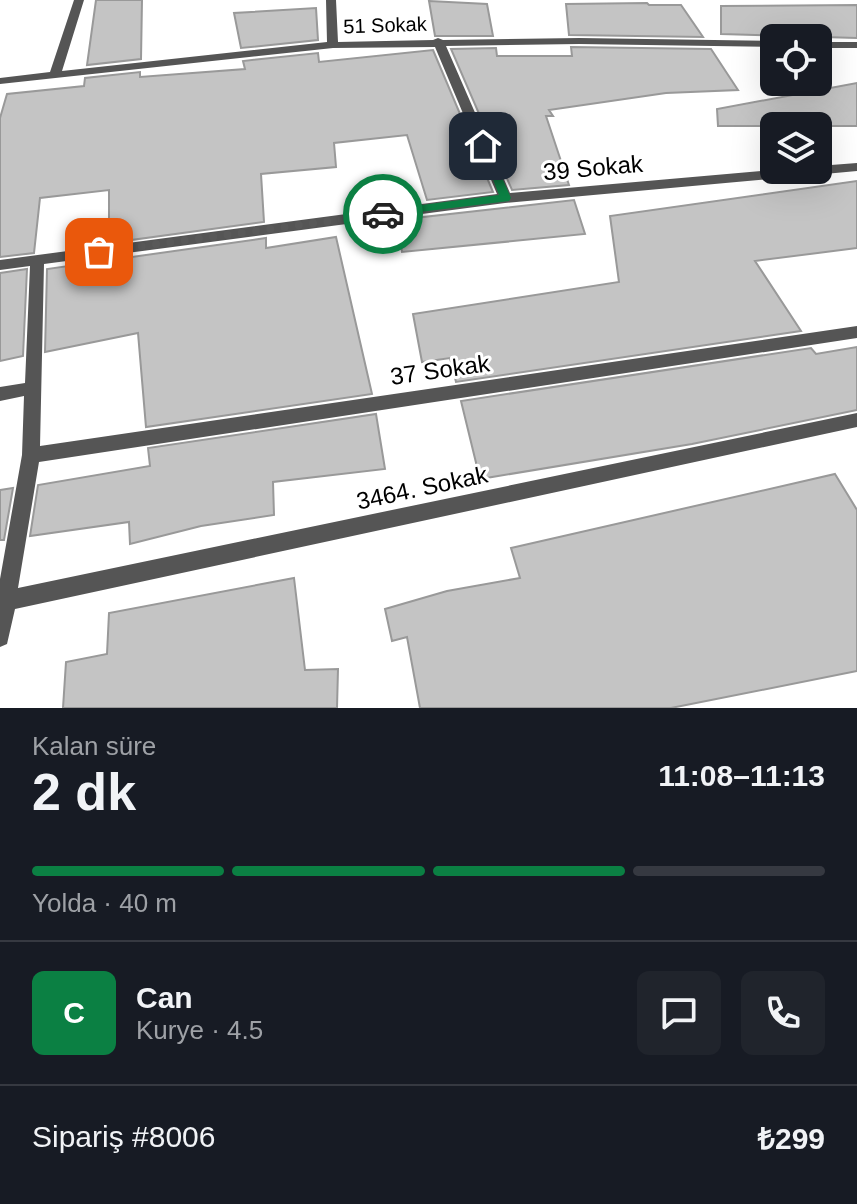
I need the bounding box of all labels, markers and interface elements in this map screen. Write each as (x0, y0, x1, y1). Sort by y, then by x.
street label: 51 Sokak (343, 13, 428, 37)
map controls (760, 24, 832, 184)
button: locate (760, 24, 832, 96)
pin (449, 112, 517, 180)
button: layers (760, 112, 832, 184)
icon: home (461, 124, 505, 168)
street label: 39 Sokak (542, 150, 645, 185)
courier (343, 174, 423, 254)
icon: car (361, 192, 405, 236)
pin (65, 218, 133, 286)
icon: bag (77, 230, 121, 274)
street label: 37 Sokak (388, 349, 492, 390)
street label: 3464. Sokak (354, 460, 491, 515)
text: Kalan süre (32, 731, 156, 761)
text: 11:08–11:13 (658, 759, 825, 792)
text: 2 dk (32, 763, 136, 821)
text: Yolda · 40 m (32, 888, 177, 918)
button: chat (637, 971, 721, 1055)
button: phone (741, 971, 825, 1055)
text: Can (136, 981, 193, 1014)
text: C (63, 996, 85, 1029)
text: Kurye · 4.5 (136, 1015, 263, 1045)
text: Sipariş #8006 (32, 1120, 215, 1153)
text: ₺299 (758, 1122, 825, 1155)

